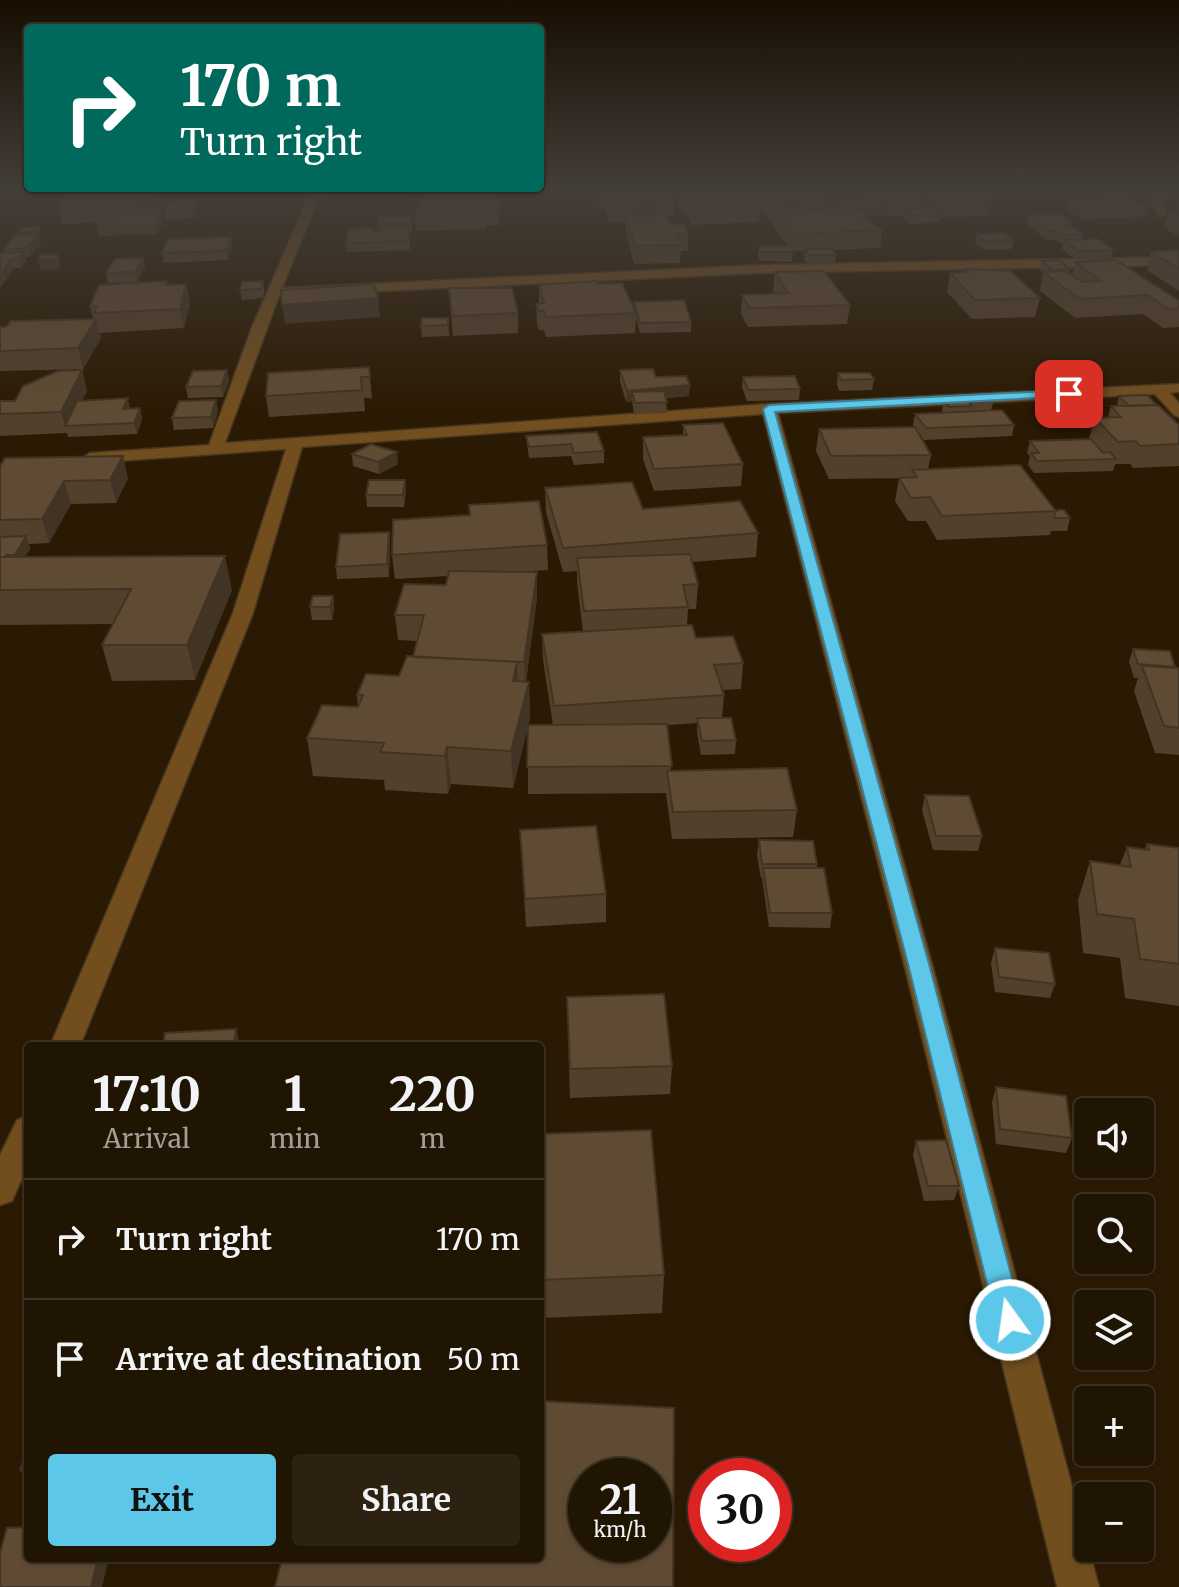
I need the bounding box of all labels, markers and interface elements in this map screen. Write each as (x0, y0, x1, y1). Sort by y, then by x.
text: 170 m (180, 51, 341, 121)
icon: right (48, 56, 152, 160)
text: Turn right (180, 120, 362, 165)
pin (1035, 360, 1103, 428)
icon: arrive (1047, 372, 1091, 416)
text: 17:10 (92, 1064, 201, 1124)
text: 1 (284, 1064, 306, 1124)
text: 220 (389, 1064, 476, 1124)
map controls (1074, 1098, 1154, 1562)
button: sound (1074, 1098, 1154, 1178)
text: Arrival (103, 1122, 190, 1155)
text: min (269, 1122, 321, 1155)
text: m (419, 1122, 445, 1155)
button: search (1074, 1194, 1154, 1274)
icon: right (48, 1217, 92, 1261)
text: Turn right (116, 1220, 272, 1258)
text: 170 m (436, 1220, 520, 1258)
position arrow (968, 1278, 1052, 1362)
button: layers (1074, 1290, 1154, 1370)
icon: arrive (48, 1337, 92, 1381)
text: Arrive at destination (116, 1340, 422, 1378)
text: 50 m (447, 1340, 520, 1378)
button: + (1074, 1386, 1154, 1466)
button: Exit (48, 1454, 276, 1546)
button: Share (292, 1454, 520, 1546)
speed limit sign: 30 (688, 1458, 792, 1562)
text: 21 (600, 1475, 640, 1525)
button: − (1074, 1482, 1154, 1562)
text: km/h (594, 1517, 646, 1542)

